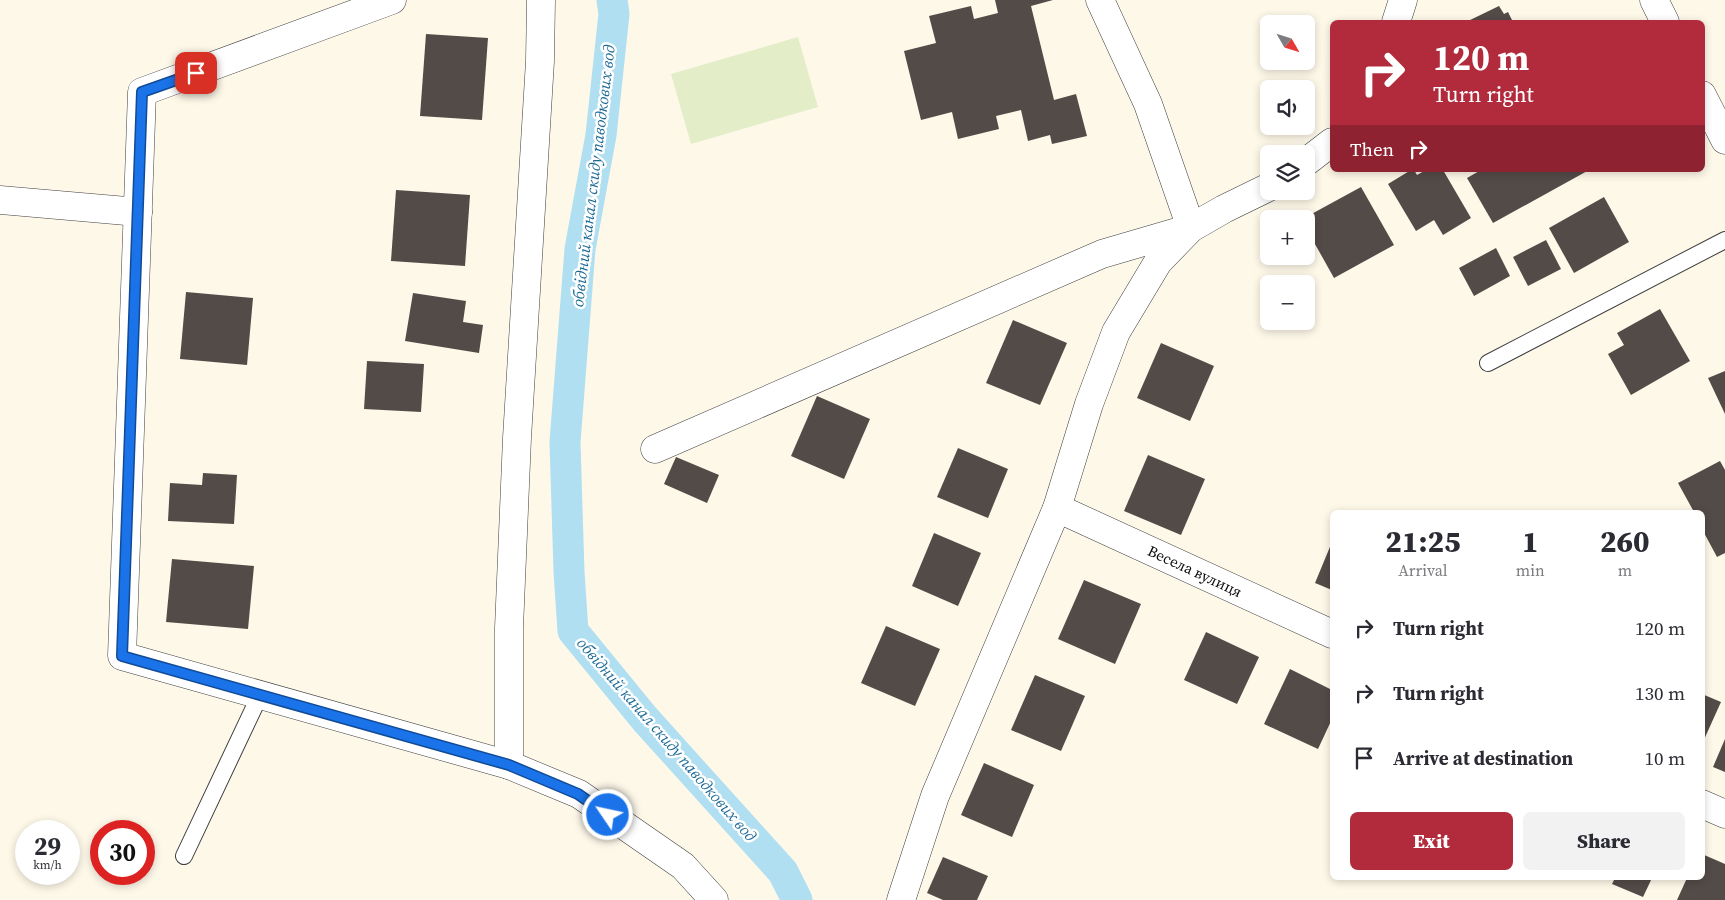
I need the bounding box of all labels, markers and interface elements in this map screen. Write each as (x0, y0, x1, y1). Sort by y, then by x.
north arrow (1260, 15, 1315, 70)
map controls (1260, 15, 1315, 330)
text: 120 m (1433, 34, 1529, 82)
icon: right (1350, 40, 1415, 105)
water label: обвідний канал скиду паводкових вод (566, 44, 620, 308)
pin (175, 52, 217, 94)
icon: arrive (182, 59, 210, 87)
text: Turn right (1433, 79, 1534, 109)
button: sound (1260, 80, 1315, 135)
icon: right (1404, 135, 1432, 163)
text: Then (1350, 136, 1394, 162)
button: layers (1260, 145, 1315, 200)
button: + (1260, 210, 1315, 265)
button: − (1260, 275, 1315, 330)
text: 21:25 (1385, 521, 1460, 562)
text: 1 (1522, 521, 1539, 562)
text: 260 (1600, 521, 1650, 562)
street label: Весела вулиця (1144, 540, 1246, 602)
text: Arrival (1398, 559, 1448, 581)
text: min (1516, 559, 1545, 581)
text: m (1618, 559, 1632, 581)
icon: right (1350, 614, 1378, 642)
text: Turn right (1393, 615, 1484, 641)
text: 120 m (1635, 615, 1685, 641)
water label: обвідний канал скиду паводкових вод (572, 632, 762, 846)
icon: right (1350, 679, 1378, 707)
text: Turn right (1393, 680, 1484, 706)
text: 130 m (1635, 680, 1685, 706)
icon: arrive (1350, 744, 1378, 772)
text: Arrive at destination (1393, 745, 1573, 771)
text: 10 m (1644, 745, 1685, 771)
position arrow (581, 788, 633, 840)
button: Exit (1350, 812, 1513, 870)
button: Share (1523, 812, 1685, 870)
speed limit sign: 30 (90, 820, 155, 885)
text: 29 (34, 829, 61, 863)
text: km/h (33, 857, 62, 873)

